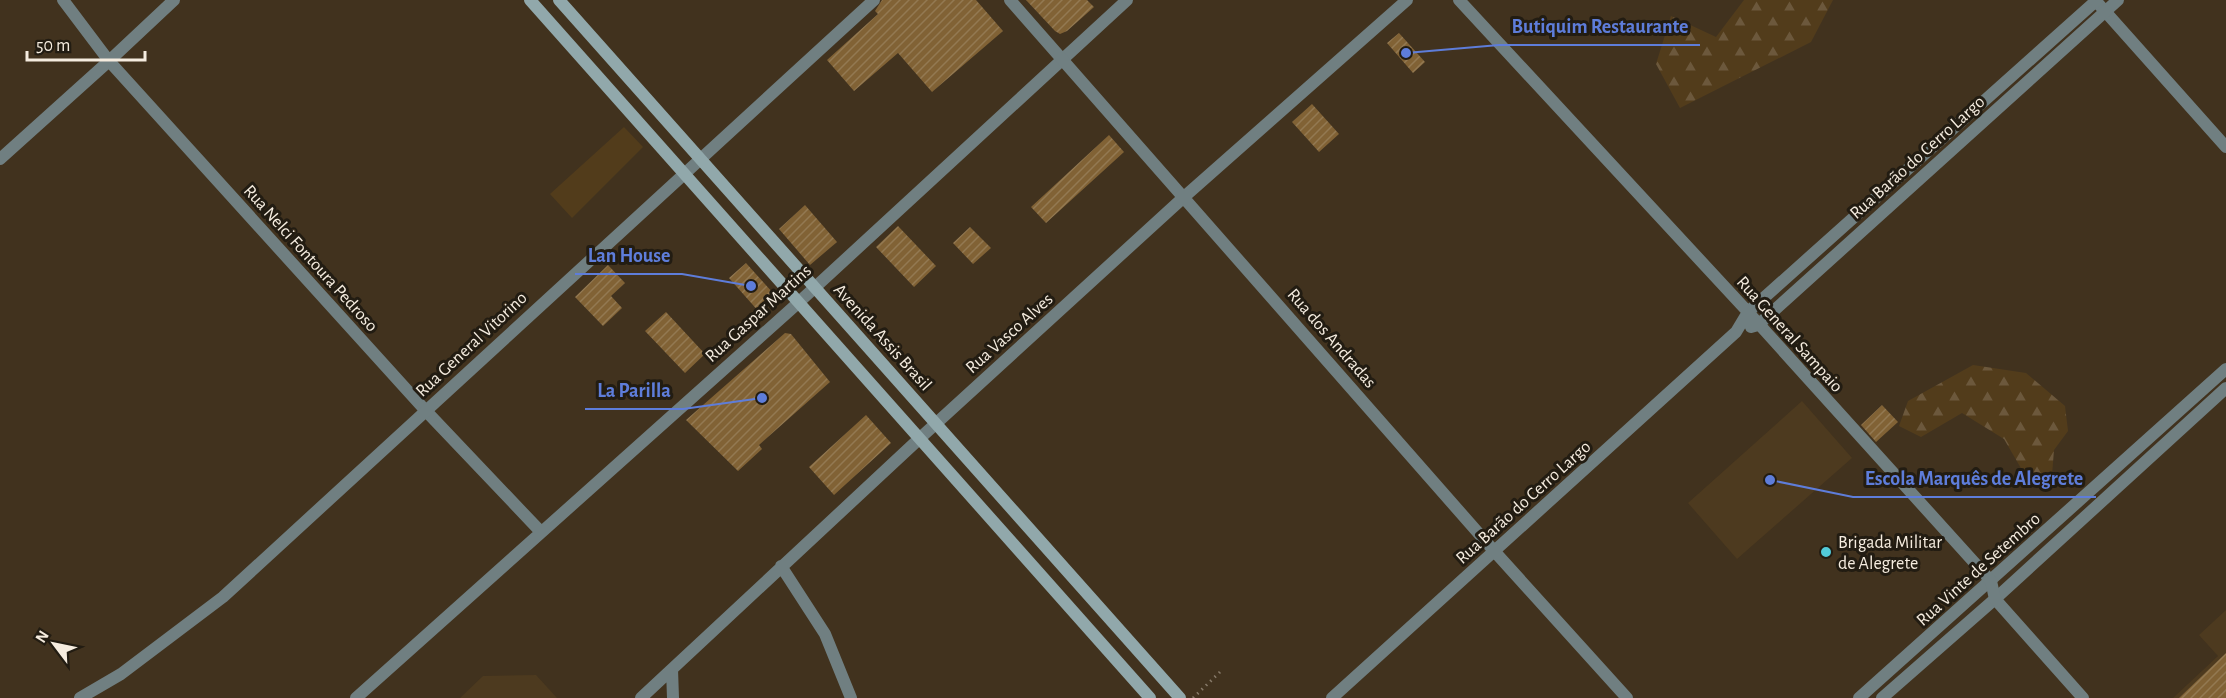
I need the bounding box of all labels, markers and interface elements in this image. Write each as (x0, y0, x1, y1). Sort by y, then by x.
callout: Butiquim Restaurante (1499, 7, 1700, 45)
text: Butiquim Restaurante (1511, 17, 1689, 37)
scale bar (27, 24, 146, 62)
text: 50 m (36, 37, 70, 55)
street label: Rua Barão do Cerro Largo (1847, 93, 1989, 223)
street label: Rua Nelci Fontoura Pedroso (240, 182, 381, 336)
callout: Lan House (575, 236, 682, 274)
text: Lan House (588, 246, 670, 266)
street label: Rua Gaspar Martins (702, 262, 815, 366)
street label: Rua General Sampaio (1733, 273, 1846, 396)
street label: Avenida Assis Brasil (830, 281, 935, 394)
street label: Rua dos Andradas (1283, 286, 1379, 392)
street label: Rua General Vitorino (413, 289, 531, 401)
street label: Rua Vasco Alves (963, 290, 1057, 377)
callout: La Parilla (585, 371, 683, 409)
text: La Parilla (597, 381, 671, 401)
street label: Rua Barão do Cerro Largo (1453, 438, 1595, 568)
callout: Escola Marquês de Alegrete (1853, 459, 2096, 497)
text: Escola Marquês de Alegrete (1865, 469, 2083, 489)
street label: Rua Vinte de Setembro (1913, 510, 2044, 630)
place label: Brigada Militar de Alegrete (1838, 534, 1942, 573)
marker: Brigada Militar de Alegrete (1819, 545, 1833, 559)
north arrow (24, 614, 84, 674)
text: N (32, 628, 52, 646)

